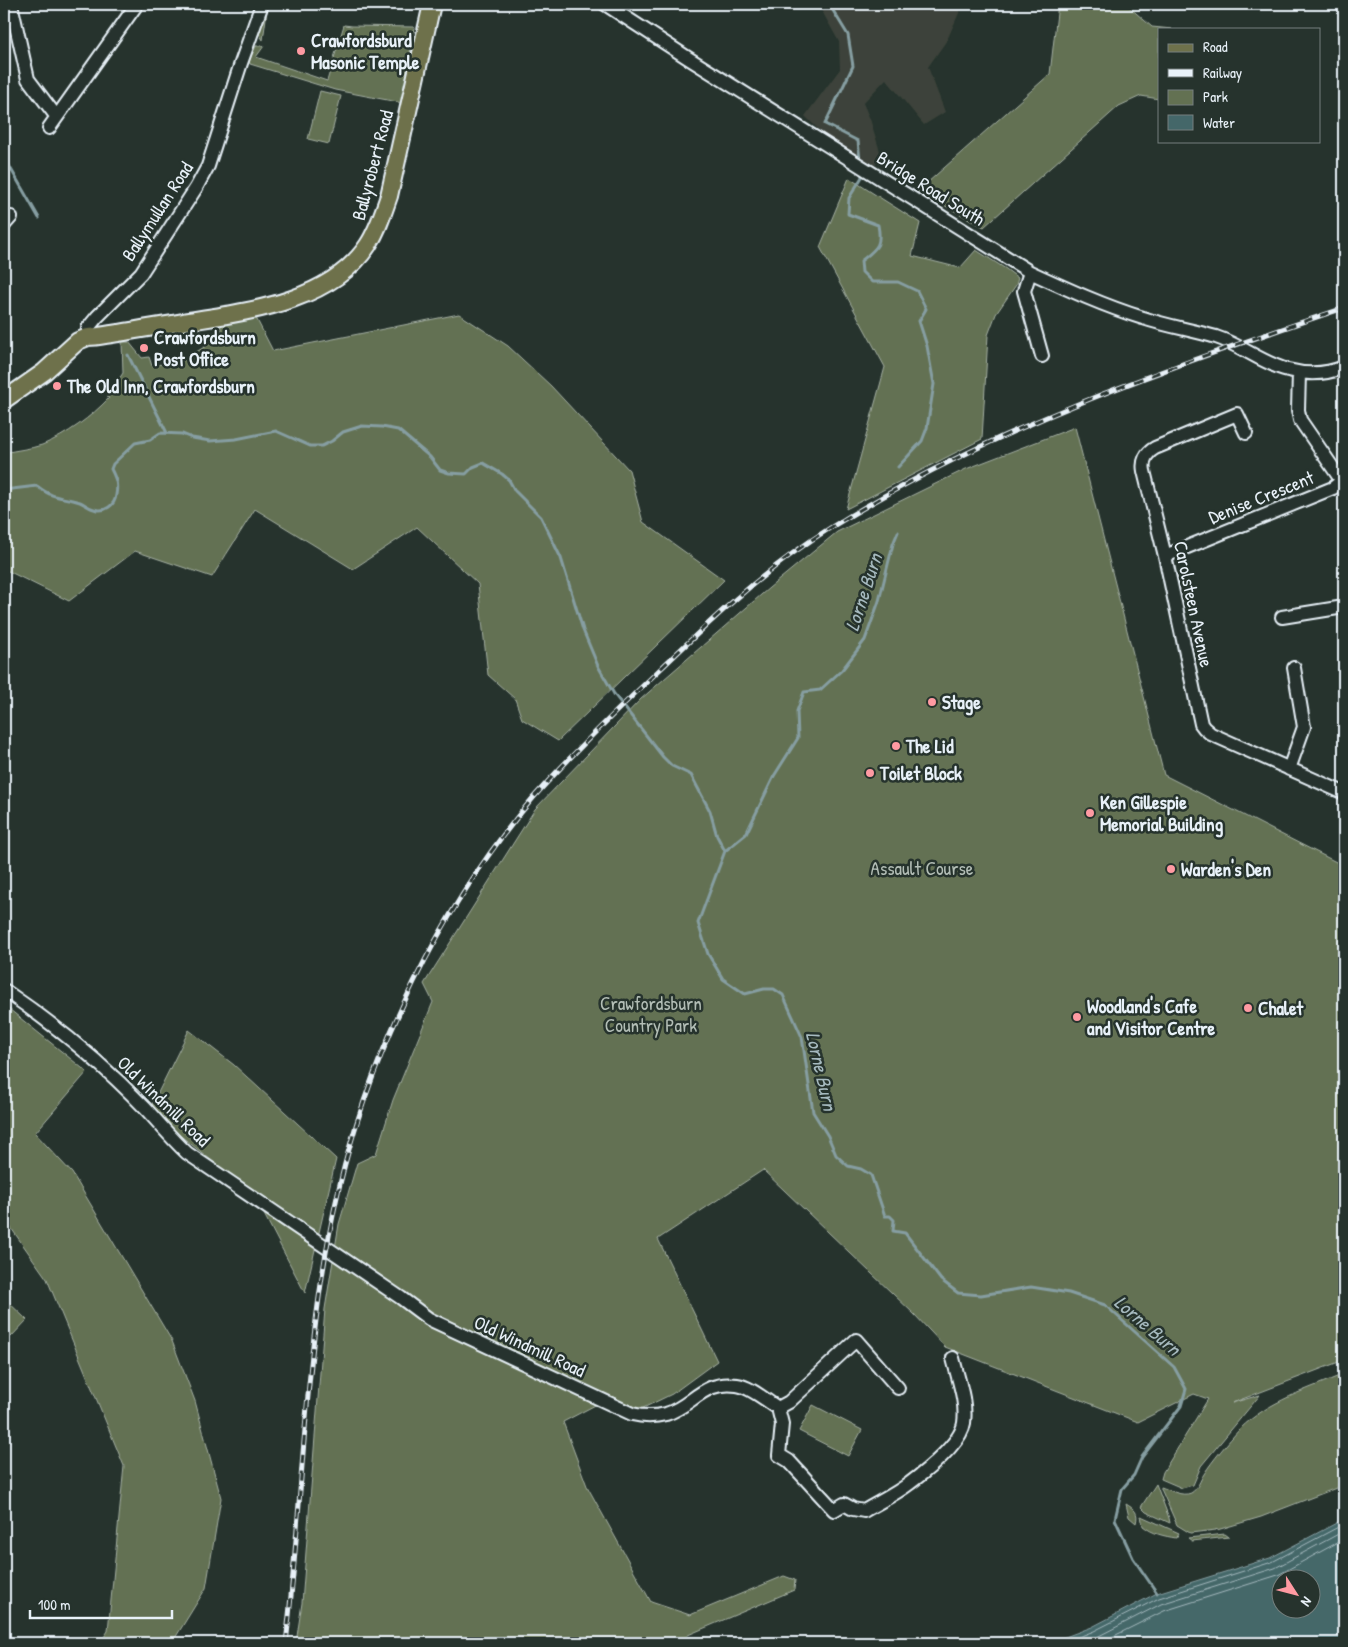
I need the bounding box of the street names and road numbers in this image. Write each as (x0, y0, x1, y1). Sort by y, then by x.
street label: Ballyrobert Road (345, 106, 399, 223)
street label: Bridge Road South (872, 144, 990, 232)
street label: Ballymullan Road (115, 156, 199, 266)
street label: Denise Crescent (1205, 464, 1318, 530)
street label: Carolsteen Avenue (1168, 539, 1220, 670)
street label: Old Windmill Road (112, 1050, 217, 1153)
street label: Old Windmill Road (470, 1309, 591, 1383)

